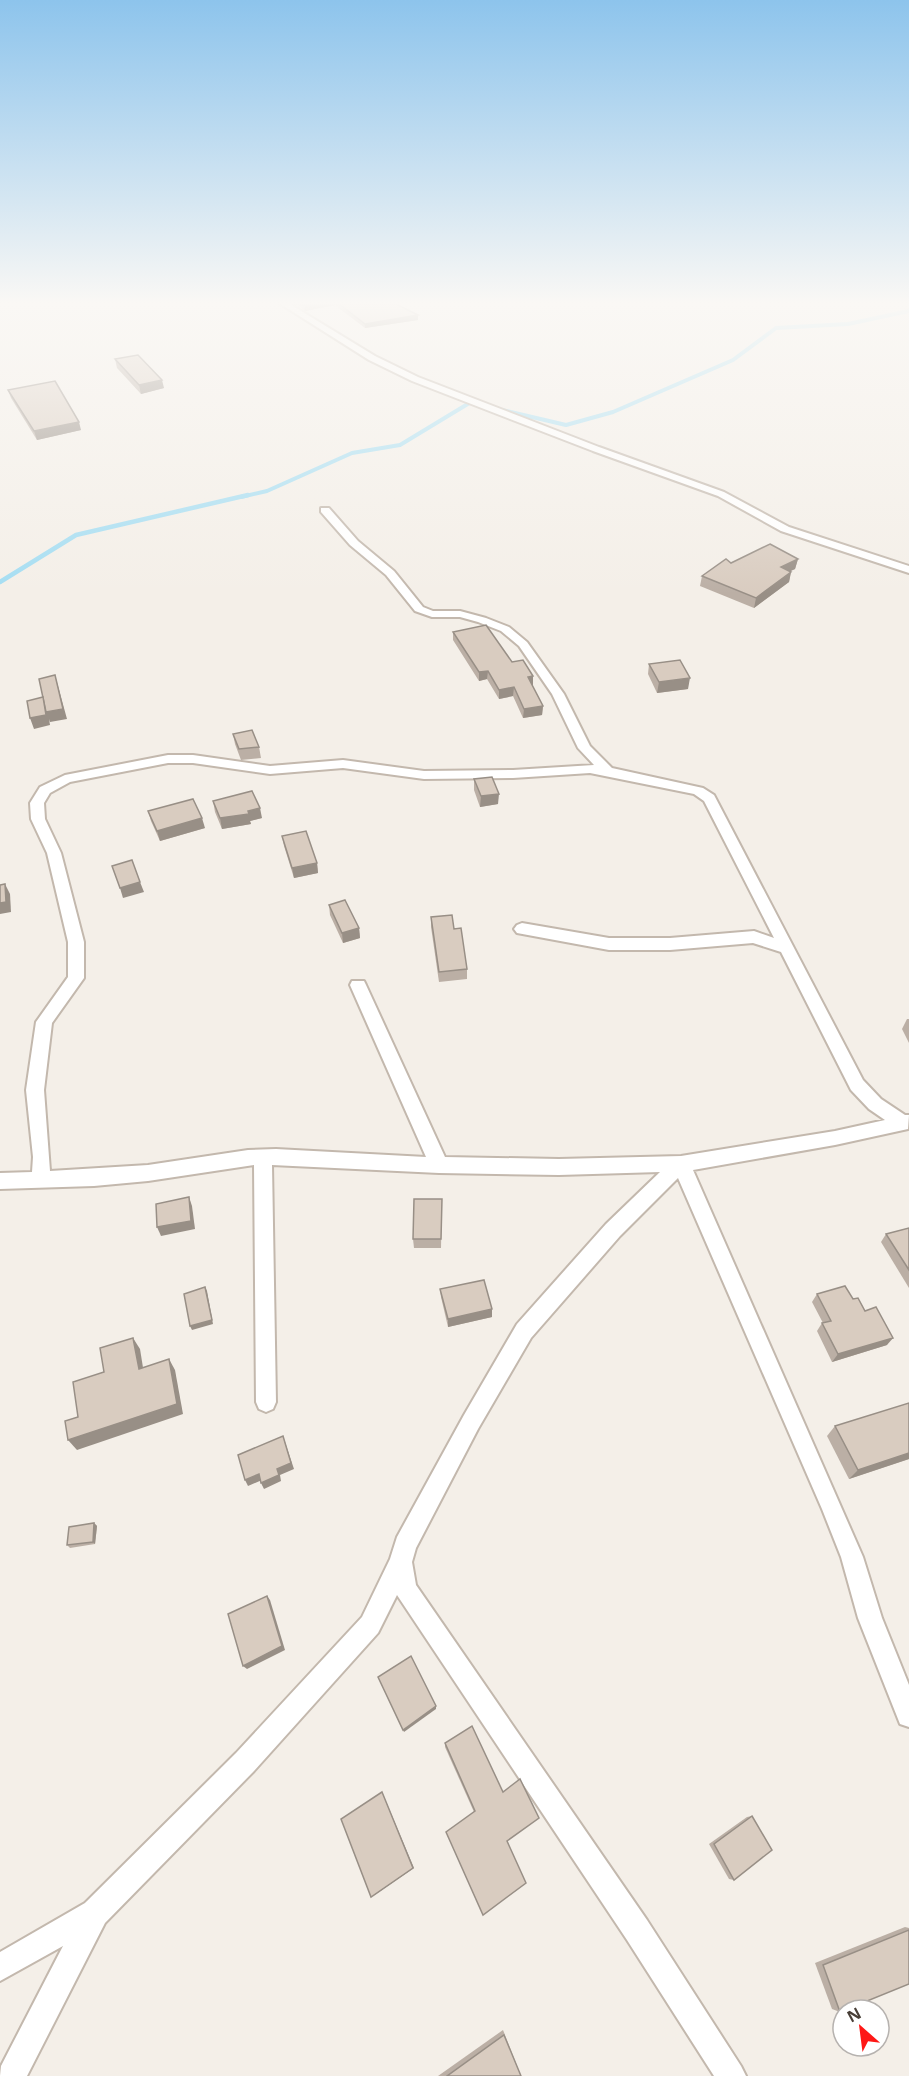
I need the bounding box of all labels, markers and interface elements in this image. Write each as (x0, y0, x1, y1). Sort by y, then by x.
north arrow (831, 1998, 891, 2058)
text: N (843, 2002, 865, 2028)

